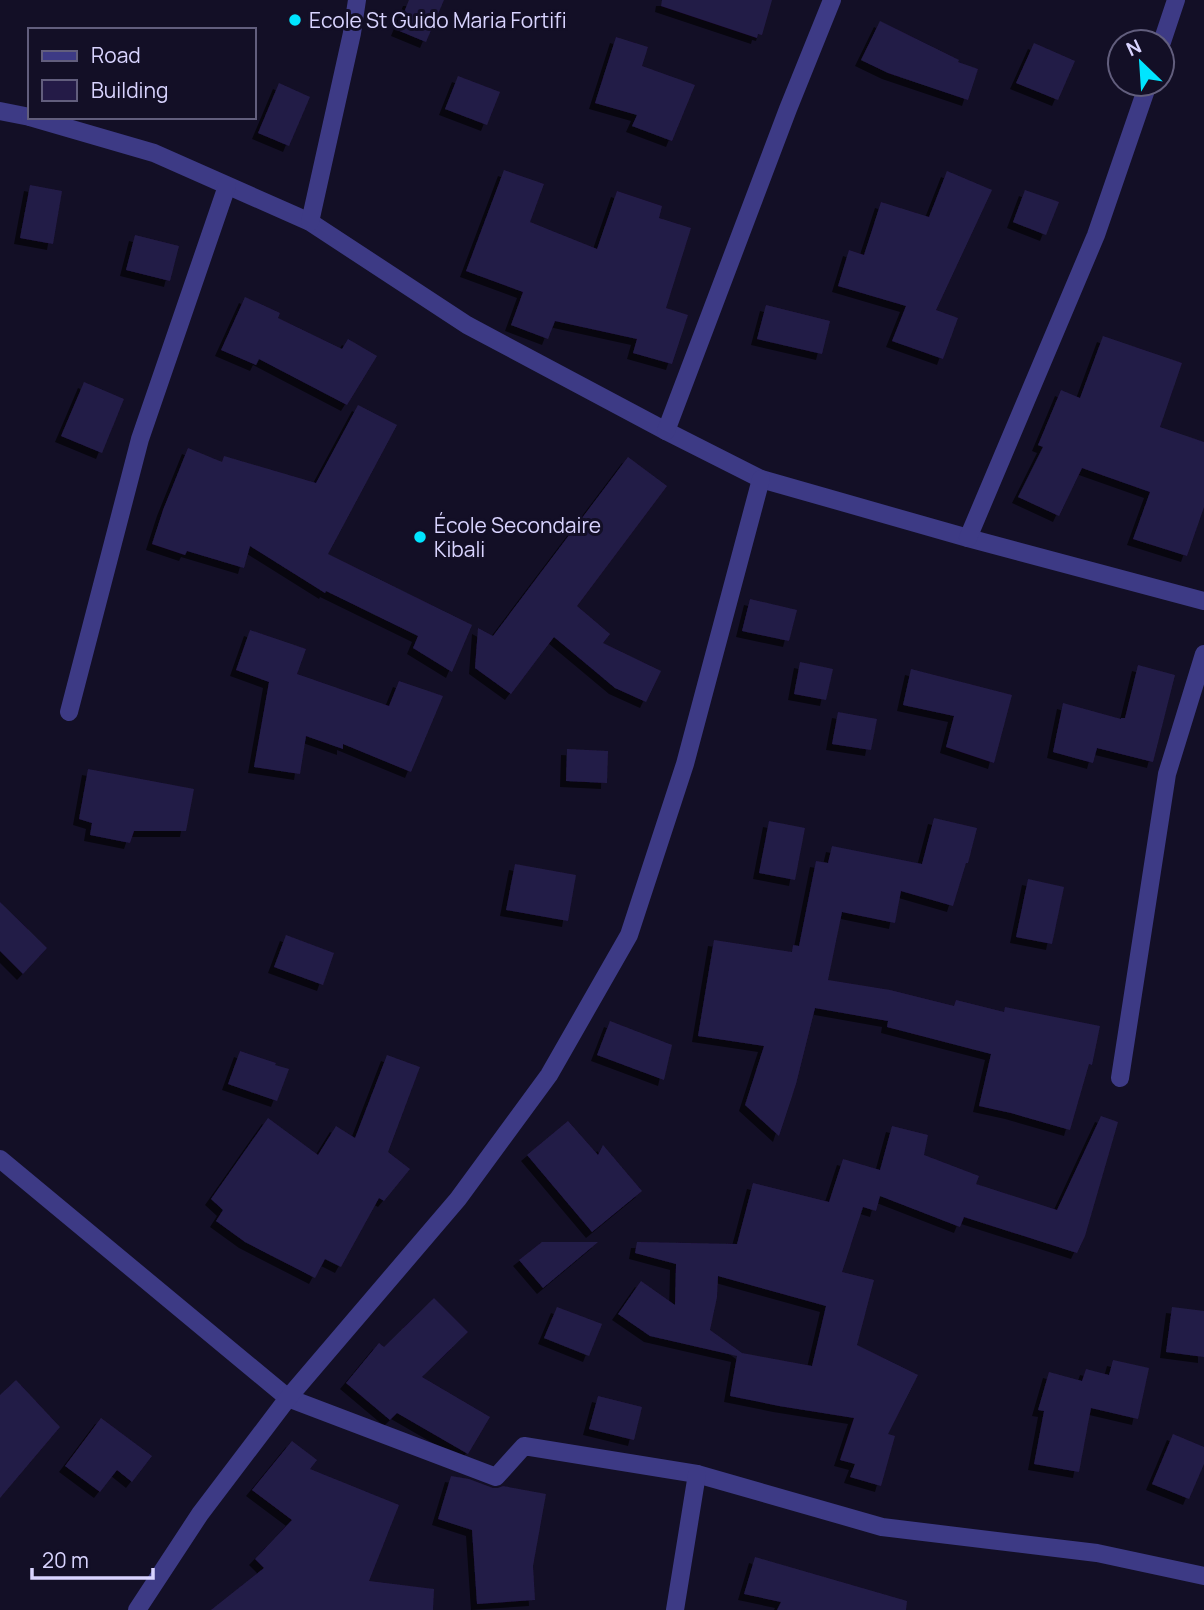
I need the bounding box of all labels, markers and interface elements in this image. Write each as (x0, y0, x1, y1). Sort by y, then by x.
place label: Ecole St Guido Maria Fortifi (309, 6, 567, 34)
marker: Ecole St Guido Maria Fortifi (287, 12, 303, 28)
legend (28, 28, 256, 119)
north arrow (1106, 28, 1176, 98)
text: N (1122, 33, 1145, 62)
text: Road (91, 41, 141, 69)
text: Building (91, 76, 168, 104)
place label: École Secondaire Kibali (434, 511, 601, 563)
marker: École Secondaire Kibali (412, 529, 428, 545)
scale bar (32, 1536, 152, 1580)
text: 20 m (42, 1546, 89, 1574)

